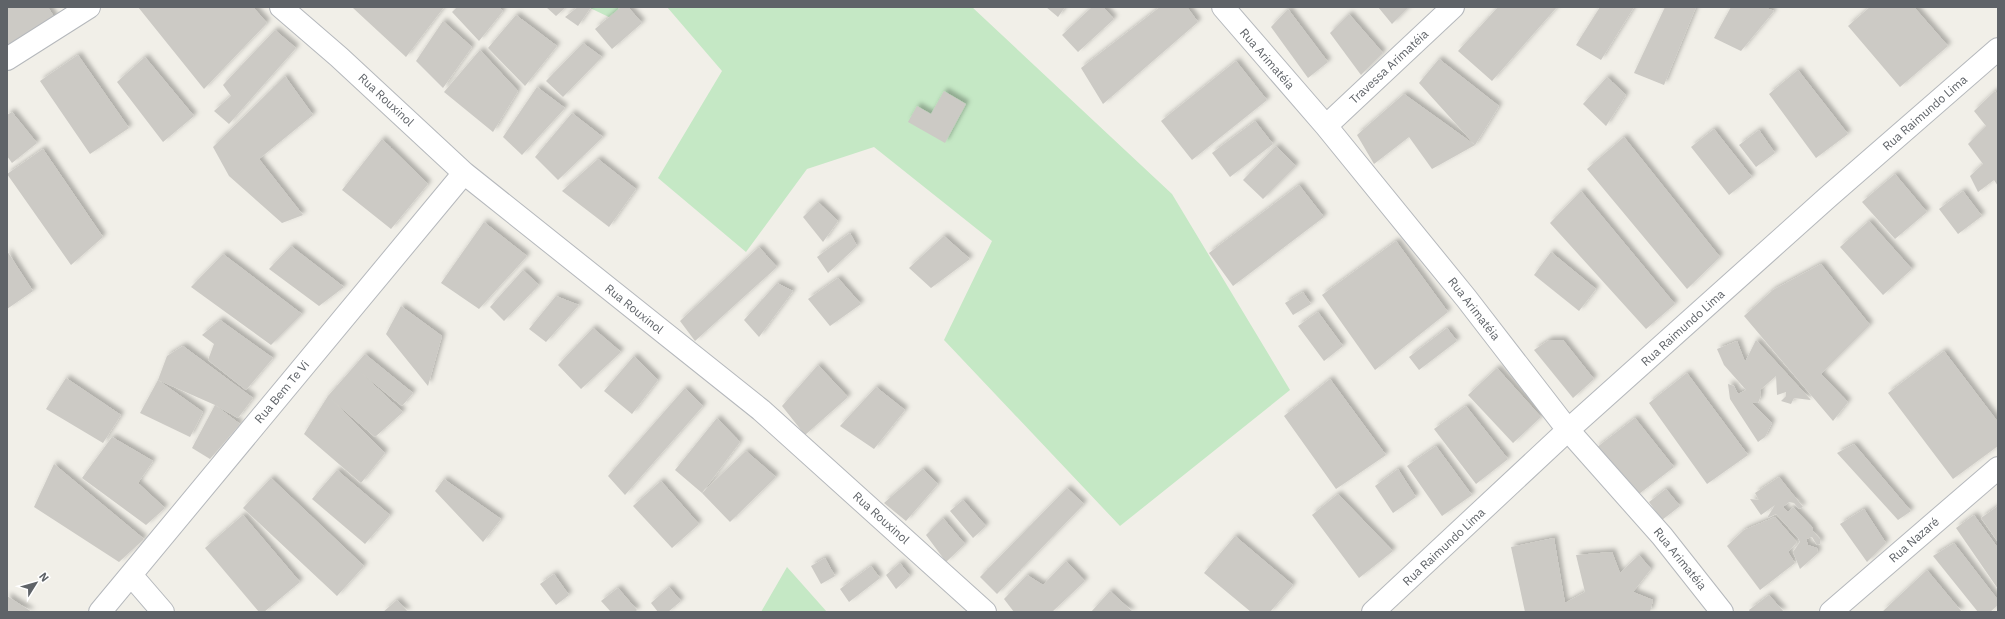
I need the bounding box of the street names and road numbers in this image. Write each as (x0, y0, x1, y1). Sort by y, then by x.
street label: Rua Arimatéia (1237, 25, 1298, 93)
street label: Travessa Arimatéia (1346, 26, 1432, 107)
street label: Rua Rouxinol (355, 70, 417, 129)
street label: Rua Raimundo Lima (1879, 71, 1970, 153)
street label: Rua Arimatéia (1445, 274, 1504, 344)
street label: Rua Rouxinol (602, 281, 666, 337)
street label: Rua Raimundo Lima (1638, 286, 1728, 369)
street label: Rua Bem Te Vi (251, 357, 312, 426)
street label: Rua Rouxinol (850, 488, 913, 547)
street label: Rua Raimundo Lima (1399, 504, 1488, 589)
street label: Rua Nazaré (1886, 514, 1942, 565)
street label: Rua Arimatéia (1651, 524, 1710, 593)

